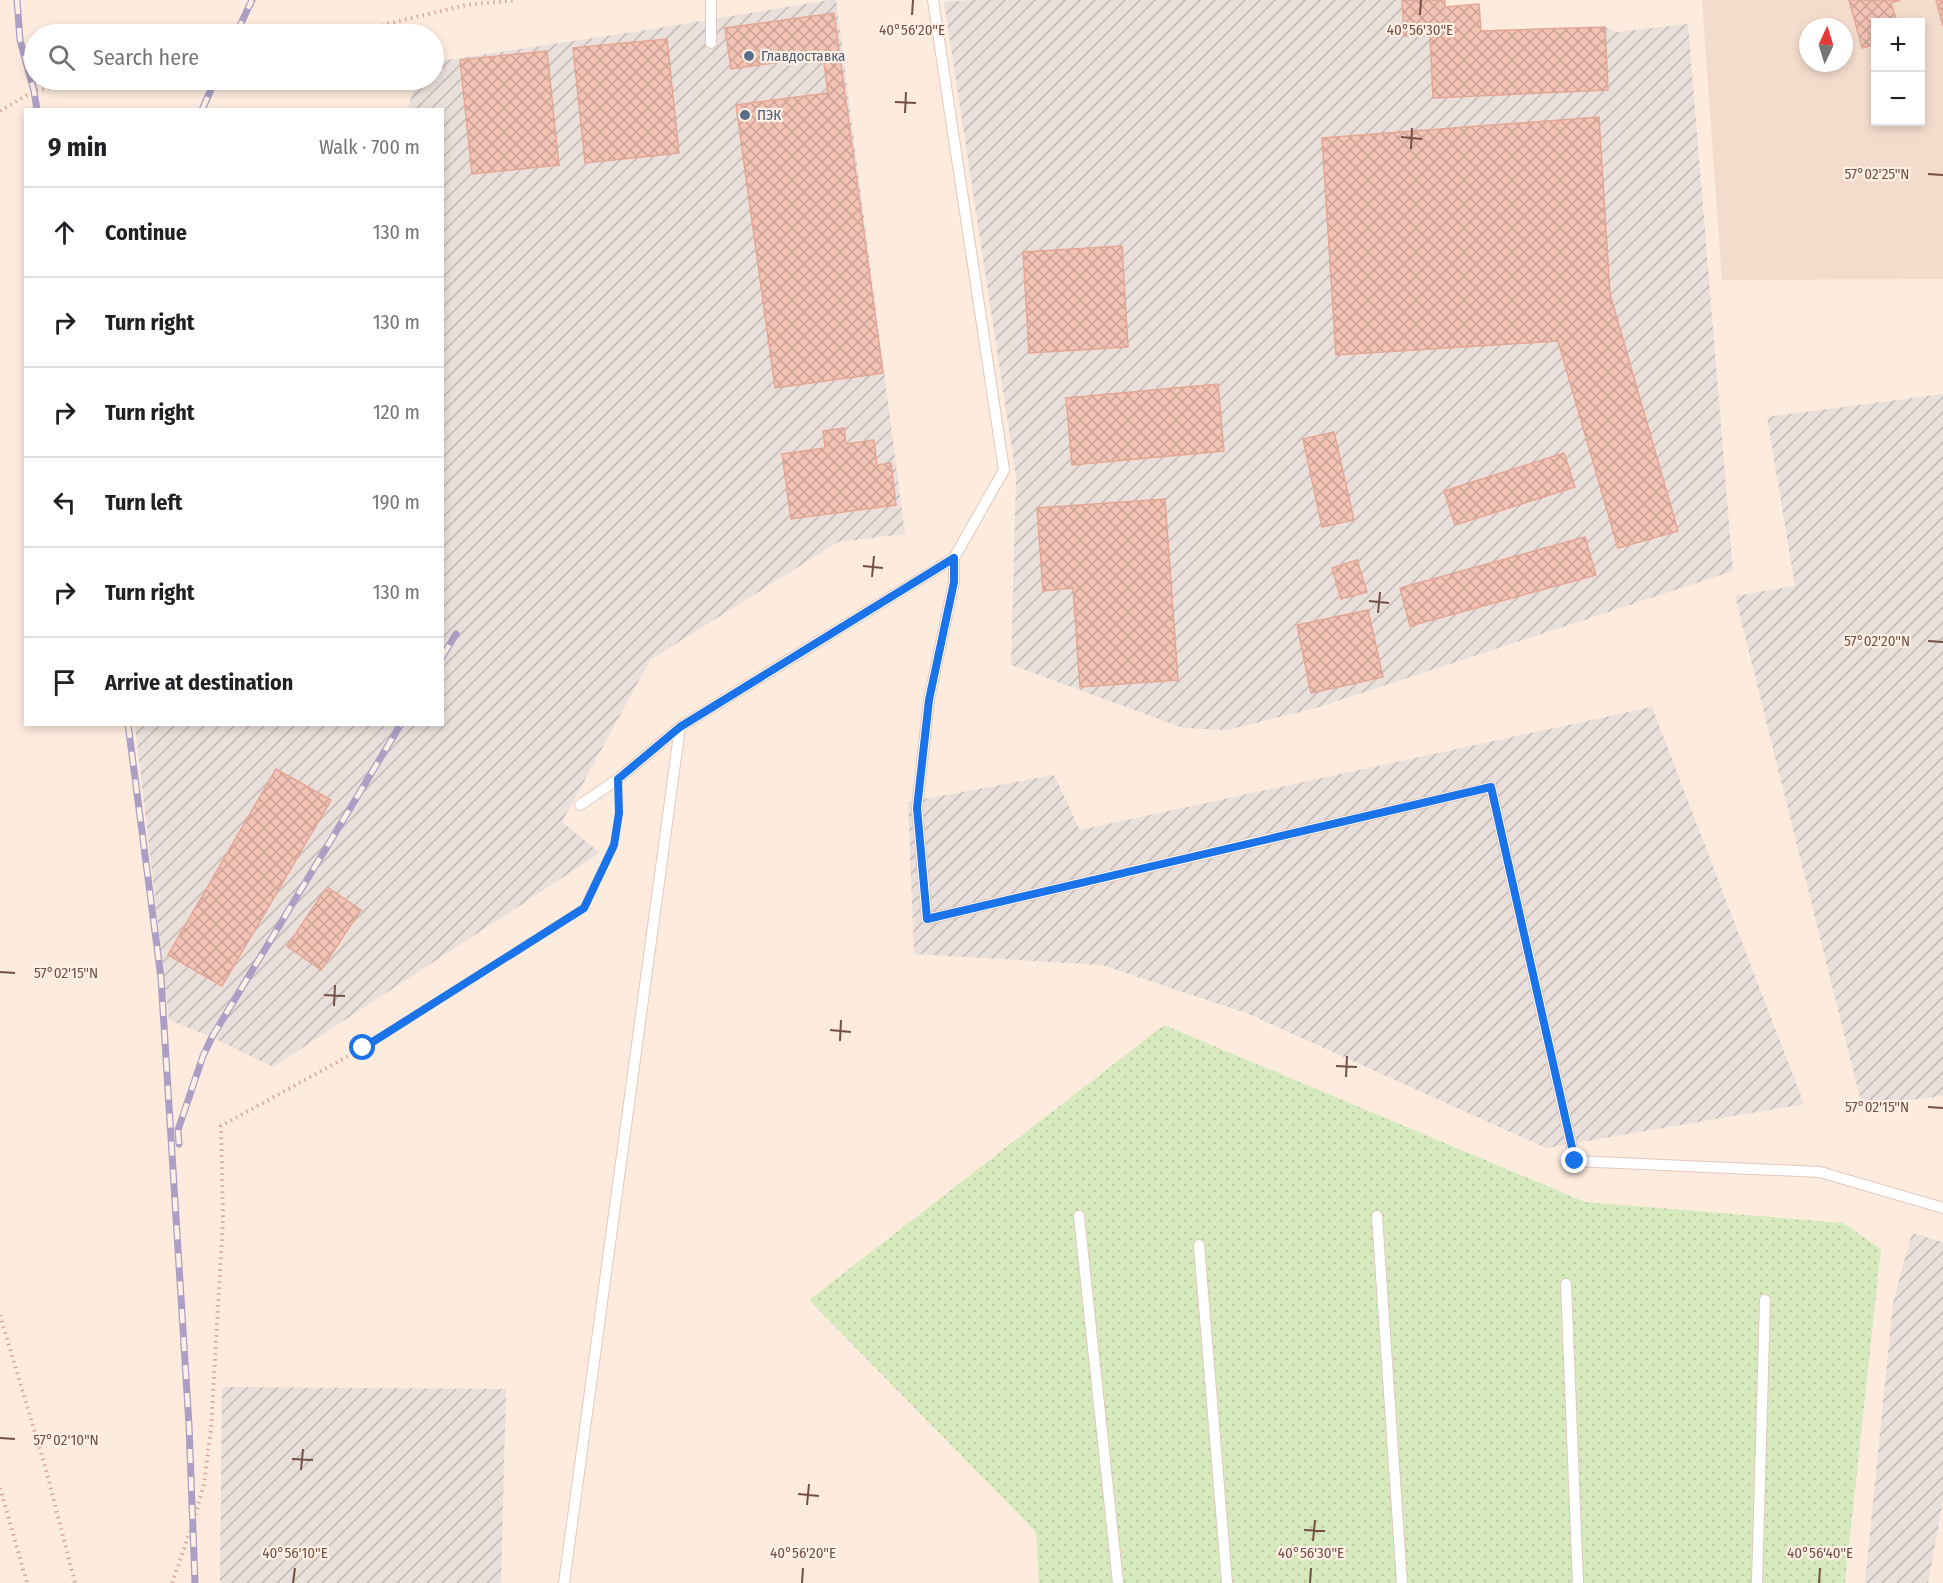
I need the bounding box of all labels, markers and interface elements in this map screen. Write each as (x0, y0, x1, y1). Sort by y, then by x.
north arrow (1799, 18, 1853, 72)
map controls (1871, 18, 1925, 126)
button: + (1871, 18, 1925, 72)
text: 40°56'20"E (879, 21, 945, 39)
text: 40°56'30"E (1387, 21, 1453, 39)
search box (24, 24, 444, 90)
icon: search (45, 41, 78, 74)
text: Search here (93, 44, 199, 71)
place label: Главдоставка (761, 47, 845, 65)
marker: Главдоставка (742, 49, 756, 63)
button: − (1871, 72, 1925, 126)
place label: ПЭК (757, 106, 781, 124)
marker: ПЭК (738, 108, 752, 122)
text: 9 min (48, 132, 107, 163)
text: Walk · 700 m (319, 135, 420, 159)
text: 57°02'25"N (1845, 165, 1909, 183)
icon: ahead (48, 216, 81, 249)
text: Continue (105, 219, 187, 246)
text: 130 m (373, 220, 420, 244)
icon: right (48, 306, 81, 339)
text: Turn right (105, 309, 194, 336)
text: 130 m (373, 310, 420, 334)
icon: right (48, 396, 81, 429)
text: Turn right (105, 399, 194, 426)
text: 120 m (373, 400, 420, 424)
icon: left (48, 486, 81, 519)
text: Turn left (105, 489, 183, 516)
text: 190 m (372, 490, 420, 514)
icon: right (48, 576, 81, 609)
text: Turn right (105, 579, 194, 606)
text: 130 m (373, 580, 420, 604)
text: 57°02'20"N (1844, 632, 1910, 650)
icon: arrive (48, 666, 81, 699)
text: Arrive at destination (105, 669, 293, 696)
text: 57°02'15"N (34, 964, 98, 982)
route start (349, 1034, 375, 1060)
text: 57°02'15"N (1845, 1098, 1909, 1116)
route end (1561, 1147, 1587, 1173)
text: 57°02'10"N (33, 1431, 99, 1449)
text: 40°56'10"E (262, 1544, 328, 1562)
text: 40°56'20"E (770, 1544, 836, 1562)
text: 40°56'30"E (1278, 1544, 1344, 1562)
text: 40°56'40"E (1787, 1544, 1853, 1562)

